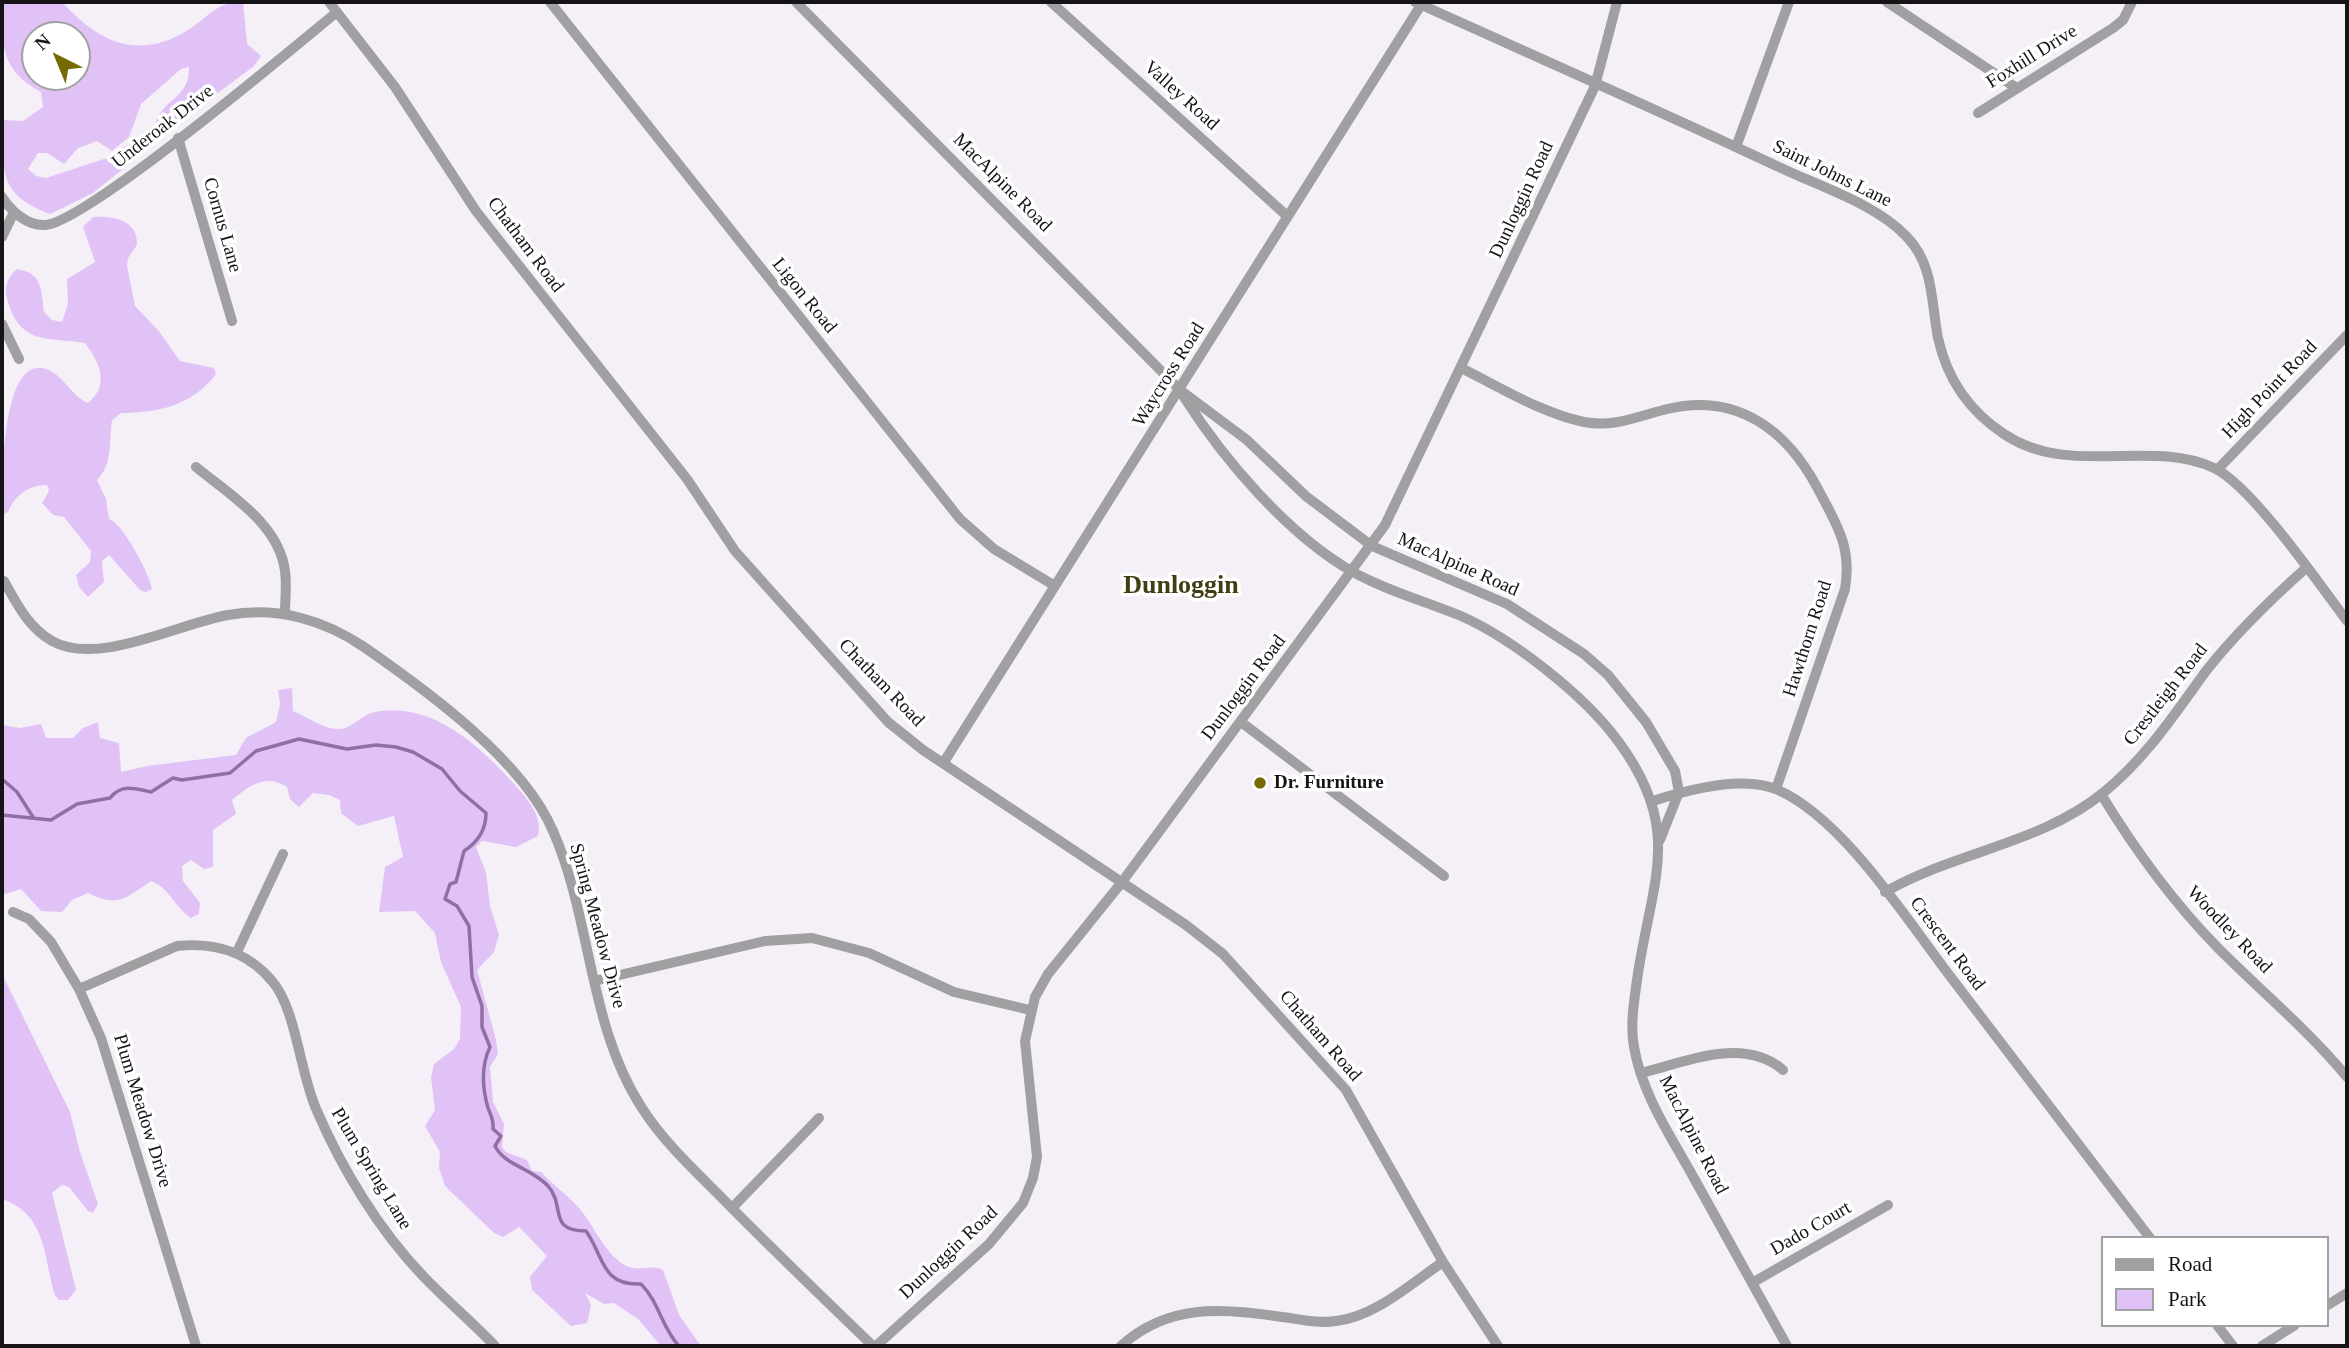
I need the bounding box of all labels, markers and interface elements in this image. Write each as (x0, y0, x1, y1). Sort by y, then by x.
street label: Foxhill Drive (1982, 20, 2082, 94)
north arrow (21, 21, 91, 91)
text: N (31, 29, 55, 54)
street label: Valley Road (1139, 56, 1223, 136)
street label: Underoak Drive (108, 80, 218, 174)
street label: MacAlpine Road (948, 129, 1056, 237)
street label: Saint Johns Lane (1769, 135, 1895, 213)
street label: Dunloggin Road (1485, 138, 1559, 262)
street label: Cornus Lane (198, 175, 246, 275)
street label: Chatham Road (482, 193, 568, 297)
street label: Ligon Road (767, 254, 841, 338)
street label: Waycross Road (1128, 319, 1210, 431)
street label: High Point Road (2217, 336, 2323, 444)
street label: MacAlpine Road (1394, 528, 1522, 602)
district label: Dunloggin (1123, 570, 1239, 602)
street label: Hawthorn Road (1778, 578, 1838, 700)
street label: Dunloggin Road (1197, 631, 1291, 745)
street label: Chatham Road (833, 634, 929, 732)
street label: Crestleigh Road (2119, 640, 2213, 750)
place label: Dr. Furniture (1274, 772, 1384, 794)
marker: Dr. Furniture (1252, 775, 1268, 791)
street label: Spring Meadow Drive (564, 841, 630, 1011)
street label: Woodley Road (2182, 881, 2276, 979)
street label: Crescent Road (1904, 893, 1990, 995)
street label: Chatham Road (1274, 986, 1366, 1086)
street label: Plum Meadow Drive (108, 1031, 176, 1191)
street label: MacAlpine Road (1653, 1072, 1733, 1198)
street label: Plum Spring Lane (326, 1104, 416, 1234)
street label: Dado Court (1767, 1197, 1855, 1261)
street label: Dunloggin Road (895, 1202, 1003, 1304)
legend (2100, 1236, 2328, 1327)
text: Road (2168, 1252, 2212, 1276)
text: Park (2168, 1287, 2207, 1311)

